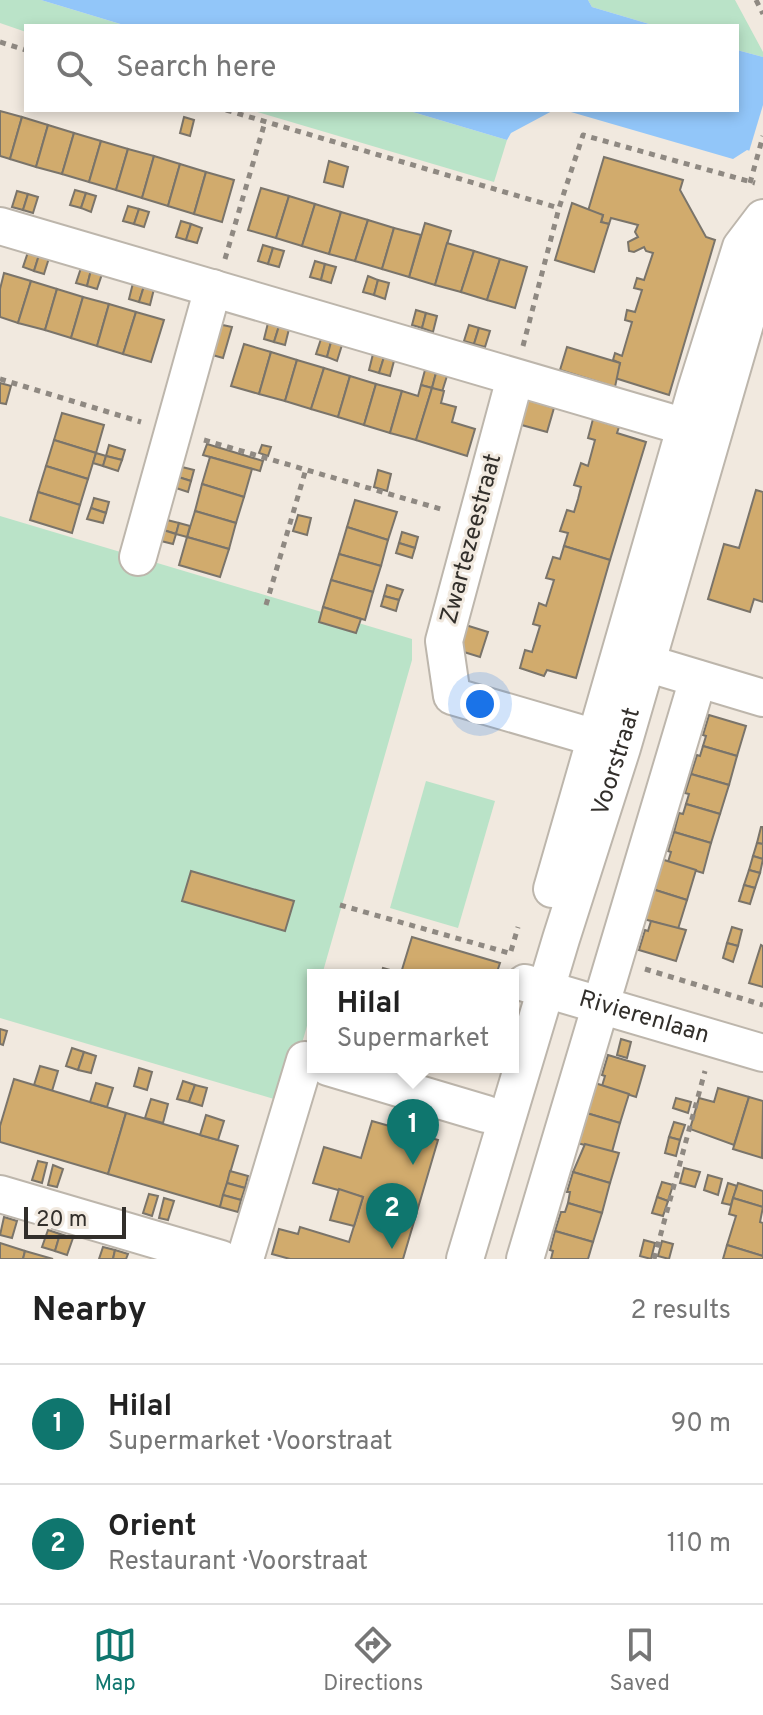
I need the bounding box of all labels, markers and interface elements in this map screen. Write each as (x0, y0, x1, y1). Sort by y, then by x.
search box (24, 24, 739, 112)
icon: search (52, 46, 96, 90)
text: Search here (116, 50, 276, 87)
street label: Zwartezeestraat (435, 450, 509, 628)
your location (460, 684, 500, 724)
street label: Voorstraat (586, 704, 648, 820)
popup (307, 969, 519, 1073)
street label: Rivierenlaan (575, 985, 713, 1051)
text: Hilal (337, 986, 401, 1023)
text: Supermarket (337, 1023, 489, 1056)
pin: 1 (387, 1099, 439, 1165)
pin: 2 (366, 1183, 418, 1249)
scale bar (24, 1203, 126, 1239)
text: 20 m (36, 1207, 87, 1234)
text: Nearby (32, 1290, 147, 1333)
text: 2 results (631, 1295, 731, 1328)
text: Hilal (108, 1389, 172, 1426)
text: 1 (53, 1408, 63, 1441)
text: 90 m (671, 1408, 731, 1441)
text: Supermarket · Voorstraat (108, 1426, 393, 1459)
text: Orient (108, 1509, 196, 1546)
text: 2 (50, 1528, 66, 1561)
text: 110 m (667, 1528, 731, 1561)
text: Restaurant · Voorstraat (108, 1546, 368, 1579)
tab: Map (93, 1623, 137, 1698)
tab: Directions (323, 1623, 423, 1698)
tab: Saved (609, 1623, 670, 1698)

